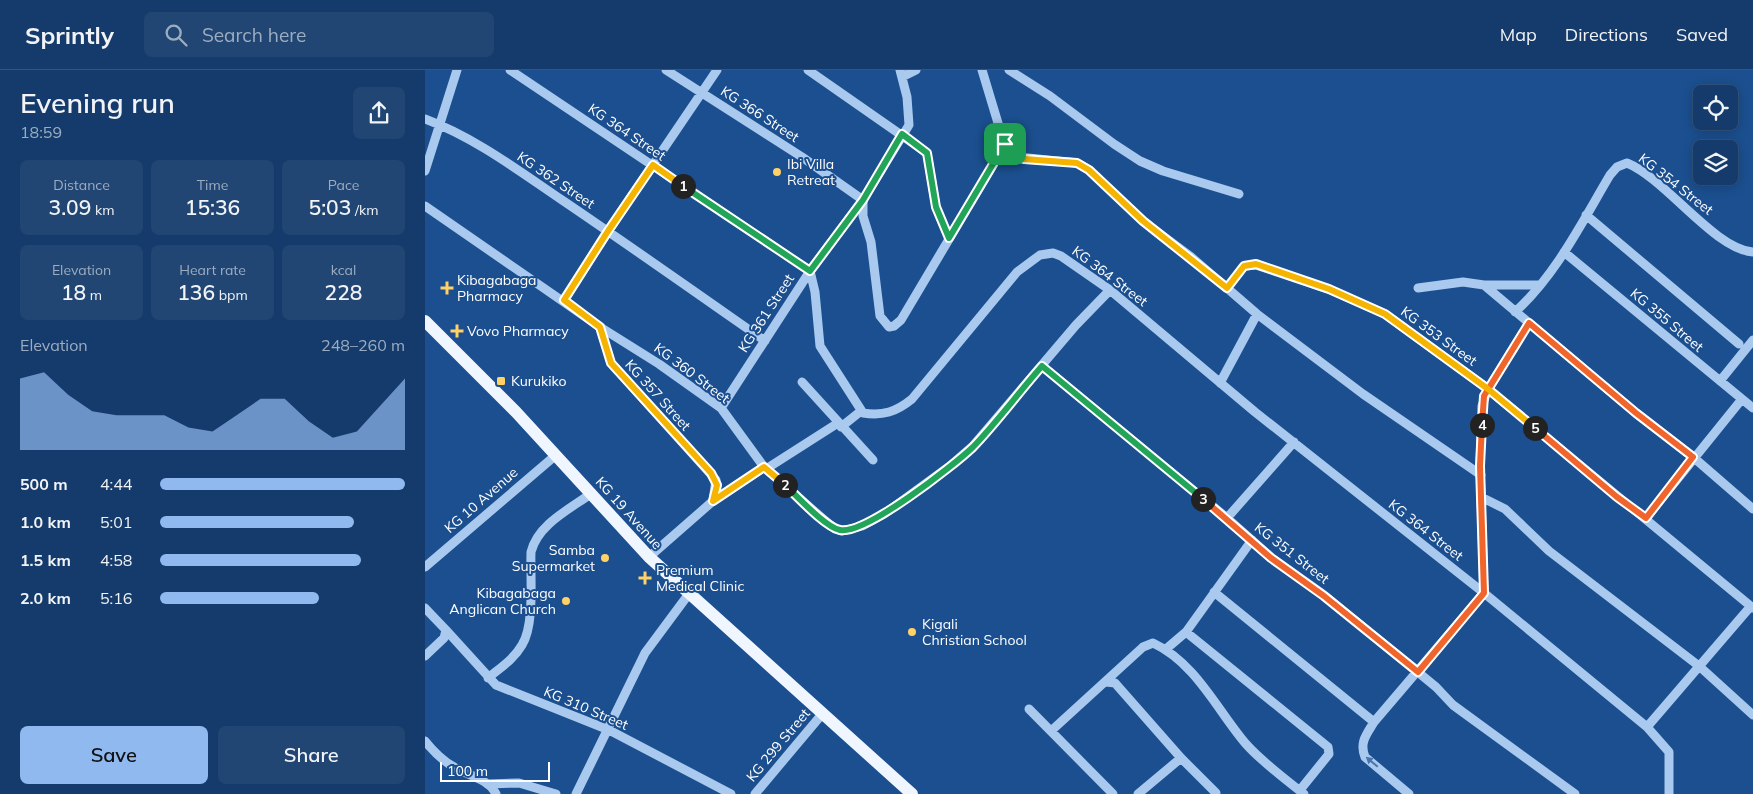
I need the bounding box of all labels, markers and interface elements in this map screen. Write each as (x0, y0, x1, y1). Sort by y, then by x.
search box (144, 12, 494, 57)
text: Sprintly (25, 20, 114, 50)
icon: search (162, 21, 190, 49)
text: Search here (202, 23, 306, 47)
text: Map (1500, 23, 1537, 46)
text: Directions (1565, 23, 1648, 46)
text: Saved (1676, 23, 1728, 46)
street label: KG 366 Street (717, 82, 803, 146)
text: Evening run (20, 85, 175, 120)
map controls (1693, 85, 1738, 185)
button: locate (1693, 85, 1738, 130)
button: share (353, 87, 405, 139)
street label: KG 364 Street (585, 99, 669, 165)
text: 18:59 (20, 122, 62, 142)
pin (984, 123, 1026, 165)
icon: arrive (991, 130, 1019, 158)
button: layers (1693, 140, 1738, 185)
street label: KG 362 Street (514, 147, 598, 213)
street label: KG 354 Street (1635, 149, 1717, 219)
place label: Ibi Villa Retreat (787, 155, 835, 189)
marker: Ibi Villa Retreat (771, 166, 783, 178)
pin: 1 (671, 174, 695, 198)
text: Distance (53, 176, 110, 194)
text: Time (197, 176, 228, 194)
text: Pace (328, 176, 359, 194)
text: 1 (679, 177, 688, 195)
text: 3.09 (49, 194, 91, 220)
text: 15:36 (185, 194, 240, 220)
text: 5:03 (309, 194, 351, 220)
text: km (91, 201, 114, 219)
text: /km (351, 201, 378, 219)
street label: KG 364 Street (1069, 242, 1151, 310)
text: Elevation (52, 261, 111, 279)
text: Heart rate (179, 261, 246, 279)
text: kcal (331, 261, 356, 279)
street label: KG 361 Street (734, 270, 798, 356)
place label: Kibagabaga Pharmacy (457, 271, 537, 305)
text: 18 (61, 279, 86, 305)
text: 136 (177, 279, 215, 305)
text: 228 (325, 279, 362, 305)
marker: Kibagabaga Pharmacy (441, 282, 453, 294)
street label: KG 355 Street (1627, 284, 1707, 356)
text: m (86, 286, 102, 304)
text: bpm (215, 286, 248, 304)
street label: KG 353 Street (1397, 302, 1481, 370)
place label: Vovo Pharmacy (467, 322, 569, 340)
marker: Vovo Pharmacy (451, 325, 463, 337)
text: Elevation (20, 335, 88, 355)
text: 248–260 m (321, 335, 405, 355)
street label: KG 360 Street (651, 339, 733, 407)
street label: KG 357 Street (621, 356, 695, 435)
place label: Kurukiko (511, 372, 567, 390)
marker: Kurukiko (495, 375, 507, 387)
pin: 4 (1469, 412, 1495, 438)
text: 4 (1478, 416, 1487, 434)
pin: 5 (1523, 416, 1547, 440)
text: 5 (1531, 419, 1540, 437)
street label: KG 10 Avenue (441, 463, 521, 537)
pin: 2 (773, 472, 797, 498)
street label: KG 19 Avenue (592, 473, 666, 553)
text: 500 m (20, 474, 68, 494)
text: 4:44 (100, 474, 132, 494)
text: 2 (781, 476, 790, 494)
pin: 3 (1191, 486, 1215, 512)
text: 3 (1199, 490, 1208, 508)
street label: KG 364 Street (1385, 495, 1467, 565)
text: 1.0 km (20, 512, 71, 532)
text: 5:01 (100, 512, 132, 532)
street label: KG 351 Street (1251, 518, 1333, 588)
place label: Samba Supermarket (512, 541, 595, 575)
text: 1.5 km (20, 550, 71, 570)
text: 4:58 (100, 550, 132, 570)
marker: Samba Supermarket (599, 552, 611, 564)
place label: Premium Medical Clinic (656, 561, 744, 595)
marker: Premium Medical Clinic (638, 571, 652, 585)
place label: Kibagabaga Anglican Church (449, 584, 556, 618)
text: 2.0 km (20, 588, 71, 608)
text: 5:16 (100, 588, 132, 608)
marker: Kibagabaga Anglican Church (560, 595, 572, 607)
place label: Kigali Christian School (922, 615, 1027, 649)
marker: Kigali Christian School (906, 626, 918, 638)
street label: KG 310 Street (541, 682, 631, 734)
street label: KG 299 Street (742, 705, 814, 785)
button: Save (20, 726, 208, 784)
button: Share (218, 726, 405, 784)
one-way arrow (1366, 757, 1379, 768)
scale bar (440, 759, 550, 782)
text: 100 m (447, 762, 488, 780)

